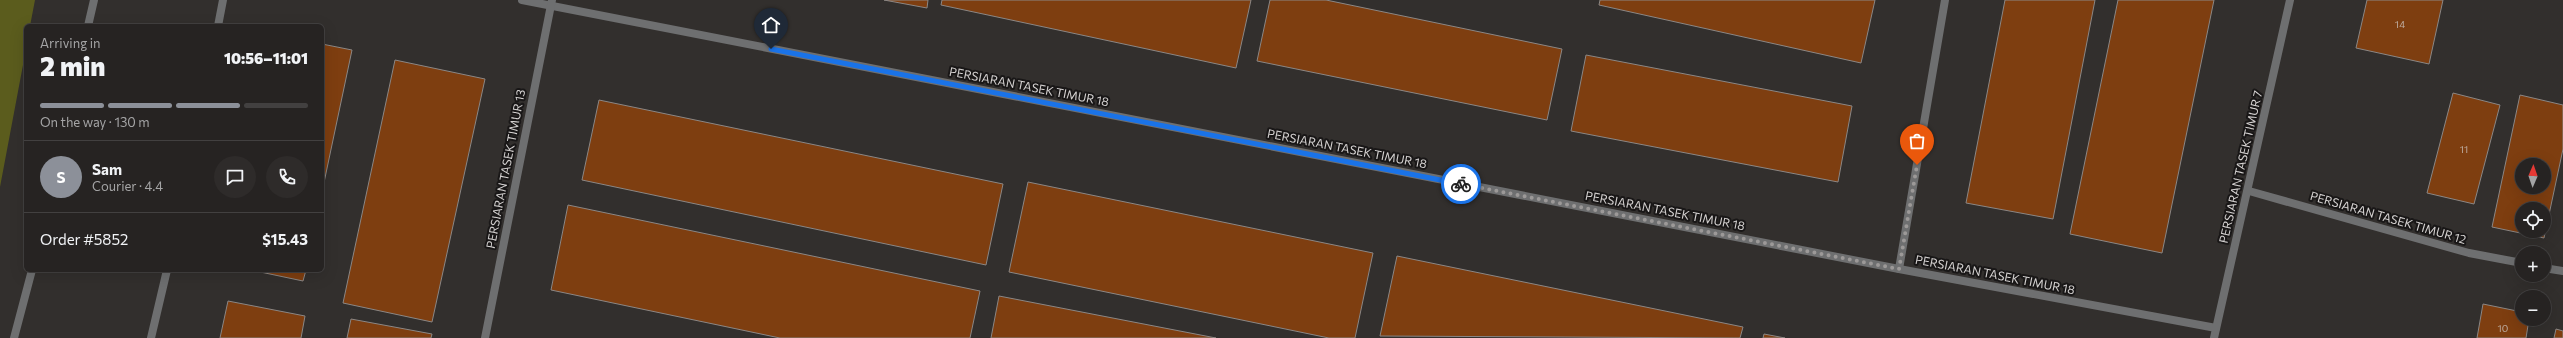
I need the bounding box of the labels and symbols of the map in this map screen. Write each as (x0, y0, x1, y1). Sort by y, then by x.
pin (754, 8, 788, 49)
house number: 14 (2395, 18, 2405, 30)
street label: PERSIARAN TASEK TIMUR 18 (948, 64, 1110, 108)
street label: PERSIARAN TASEK TIMUR 13 (483, 88, 527, 250)
street label: PERSIARAN TASEK TIMUR 7 (2216, 89, 2264, 245)
pin (1900, 124, 1934, 165)
street label: PERSIARAN TASEK TIMUR 18 (1266, 126, 1428, 170)
house number: 11 (2460, 143, 2468, 155)
north arrow (2515, 158, 2551, 194)
courier (1441, 164, 1481, 204)
street label: PERSIARAN TASEK TIMUR 18 (1584, 188, 1746, 232)
street label: PERSIARAN TASEK TIMUR 12 (2309, 188, 2468, 246)
street label: PERSIARAN TASEK TIMUR 18 (1914, 252, 2076, 296)
house number: 10 (2498, 322, 2508, 334)

